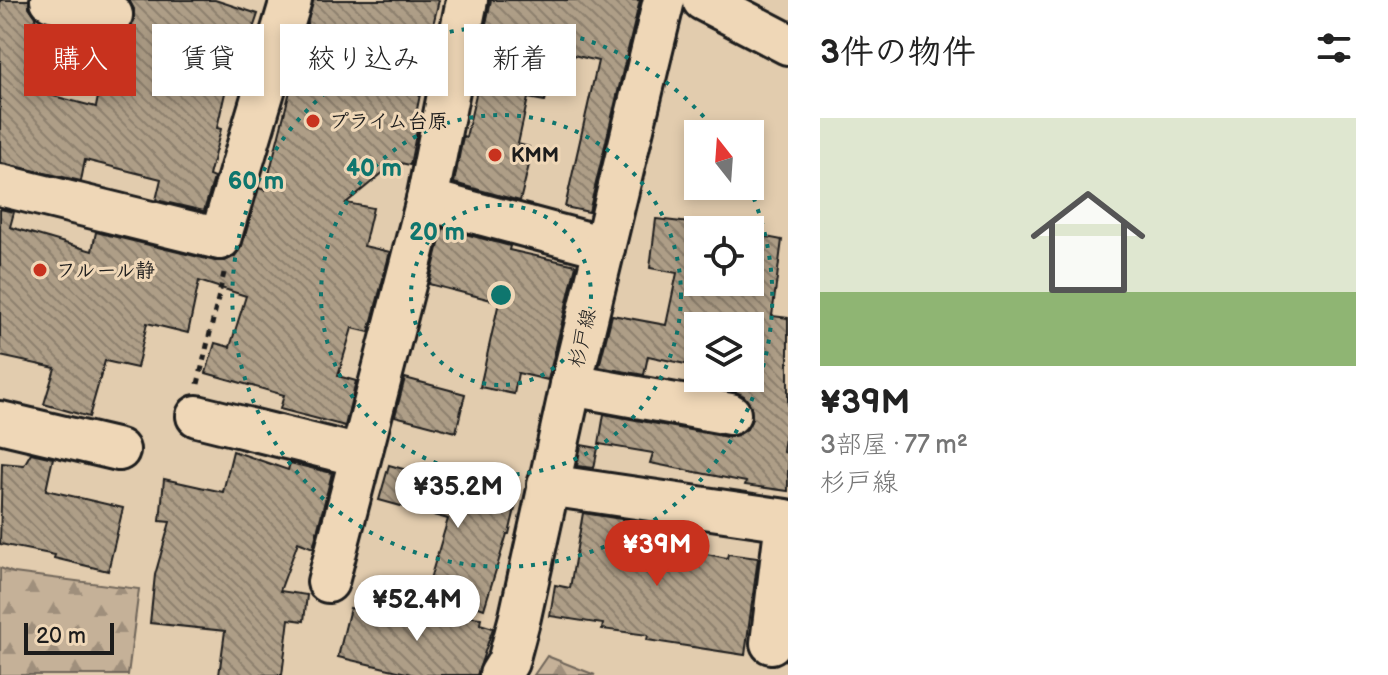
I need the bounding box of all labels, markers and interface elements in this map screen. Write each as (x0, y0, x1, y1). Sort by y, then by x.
chip: 購入 (24, 24, 136, 96)
chip: 賃貸 (152, 24, 264, 96)
chip: 絞り込み (280, 24, 448, 96)
chip: 新着 (464, 24, 576, 96)
icon: filters (1312, 26, 1356, 70)
text: 3件の物件 (820, 32, 976, 73)
place label: プライム台原 (329, 110, 448, 134)
marker: プライム台原 (304, 112, 322, 130)
north arrow (684, 120, 764, 200)
map controls (684, 120, 764, 392)
place label: KMM (511, 144, 559, 168)
marker: KMM (486, 146, 504, 164)
text: 40 m (346, 154, 402, 183)
text: 60 m (228, 167, 284, 196)
icon: home (1016, 170, 1160, 314)
button: locate (684, 216, 764, 296)
text: 20 m (409, 218, 465, 247)
place label: フルール静 (56, 259, 156, 283)
marker: フルール静 (31, 261, 49, 279)
centre of rings (487, 281, 515, 309)
street label: 杉戸線 (565, 306, 601, 370)
button: layers (684, 312, 764, 392)
text: ¥39M (820, 382, 910, 423)
text: 3部屋 · 77 m² (820, 430, 968, 461)
pin: ¥35.2M (393, 462, 523, 530)
text: 杉戸線 (820, 468, 898, 499)
text: ¥35.2M (413, 472, 503, 503)
pin: ¥39M (610, 520, 704, 588)
text: ¥39M (623, 530, 691, 561)
pin: ¥52.4M (352, 575, 482, 643)
text: ¥52.4M (372, 585, 462, 616)
scale bar (24, 619, 114, 655)
text: 20 m (36, 623, 86, 650)

